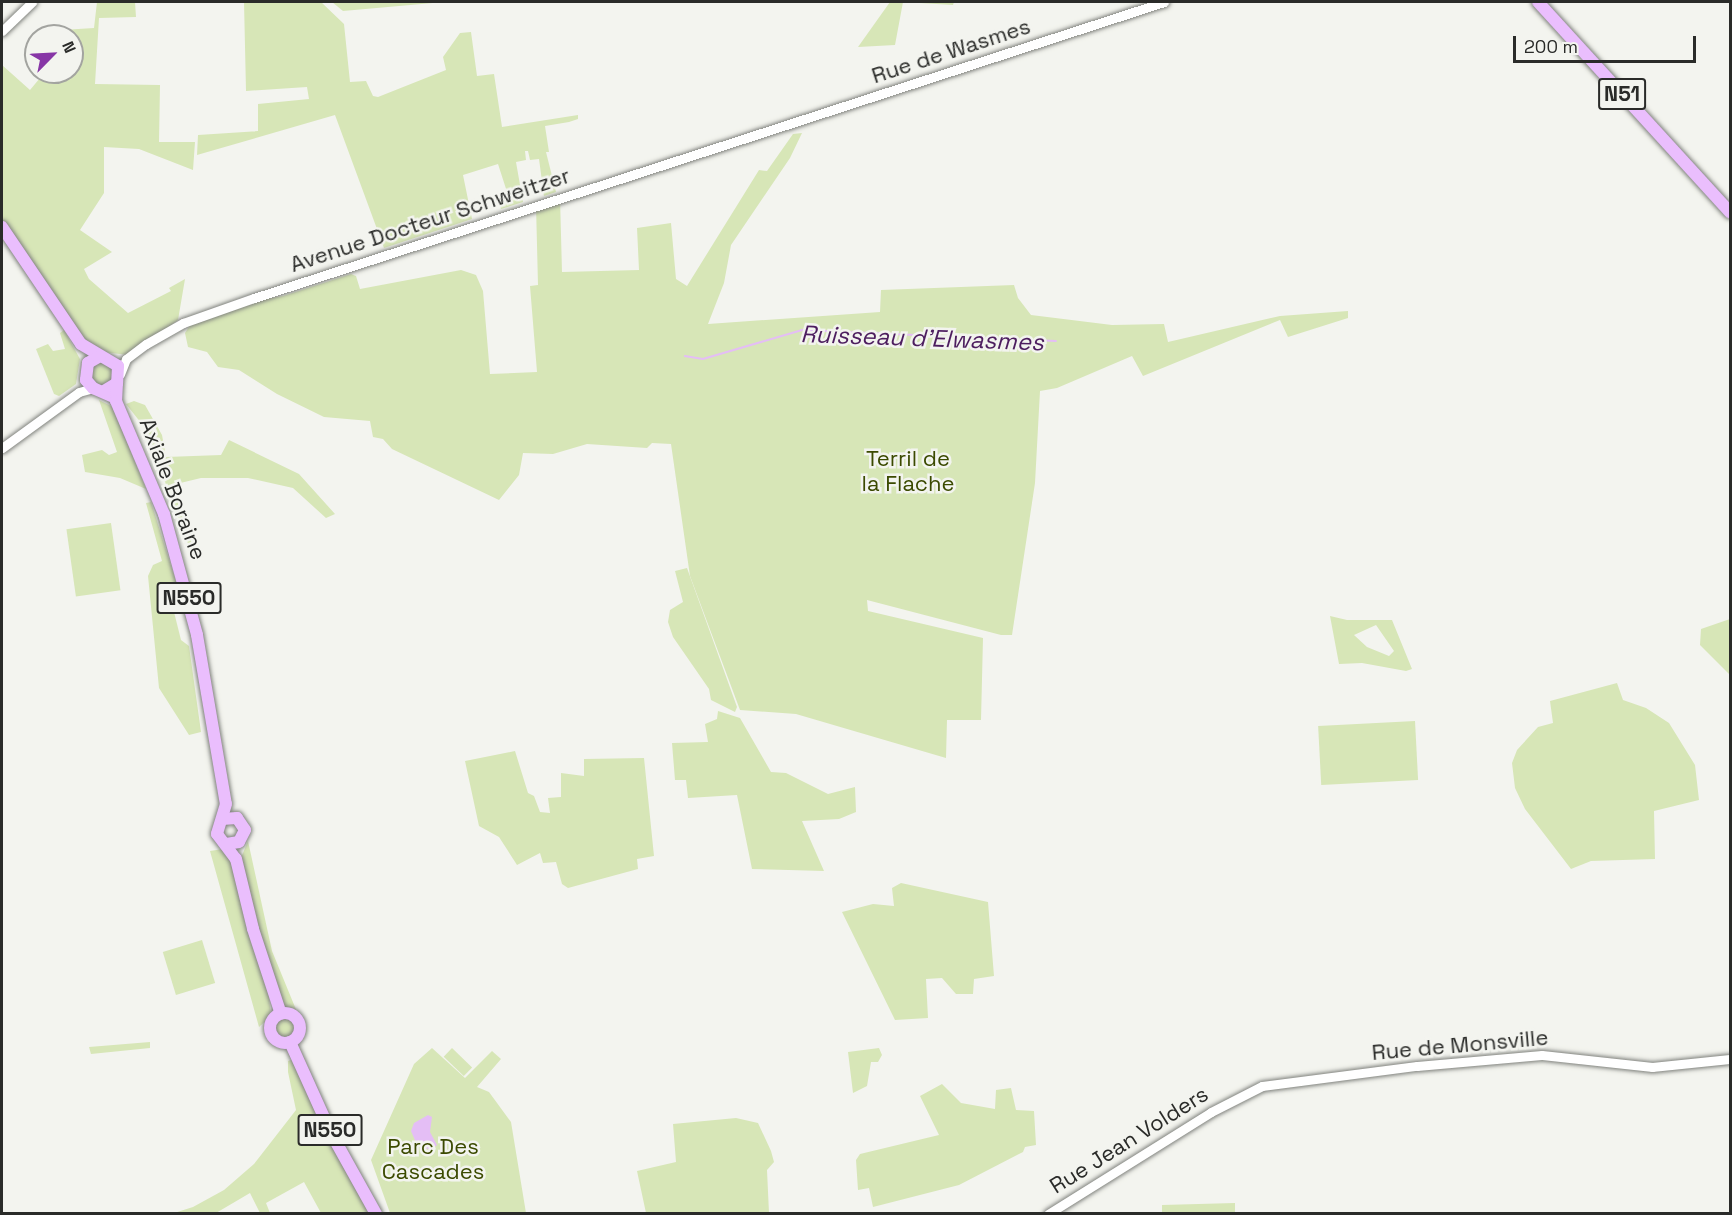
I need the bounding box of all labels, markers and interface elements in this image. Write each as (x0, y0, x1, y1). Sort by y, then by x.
street label: Rue de Wasmes (868, 13, 1034, 89)
north arrow (24, 24, 84, 84)
scale bar (1516, 24, 1699, 62)
text: 200 m (1524, 35, 1578, 58)
text: N (57, 38, 81, 56)
road number: N51 (1598, 76, 1646, 112)
street label: Avenue Docteur Schweitzer (287, 162, 573, 278)
water label: Ruisseau d'Elwasmes (800, 319, 1044, 357)
street label: Axiale Boraine (134, 414, 212, 564)
park label: Terril de la Flache (862, 445, 954, 496)
road number: N550 (156, 580, 222, 616)
street label: Rue de Monsville (1371, 1024, 1549, 1066)
street label: Rue Jean Volders (1045, 1081, 1213, 1199)
road number: N550 (297, 1112, 363, 1148)
park label: Parc Des Cascades (382, 1133, 484, 1184)

